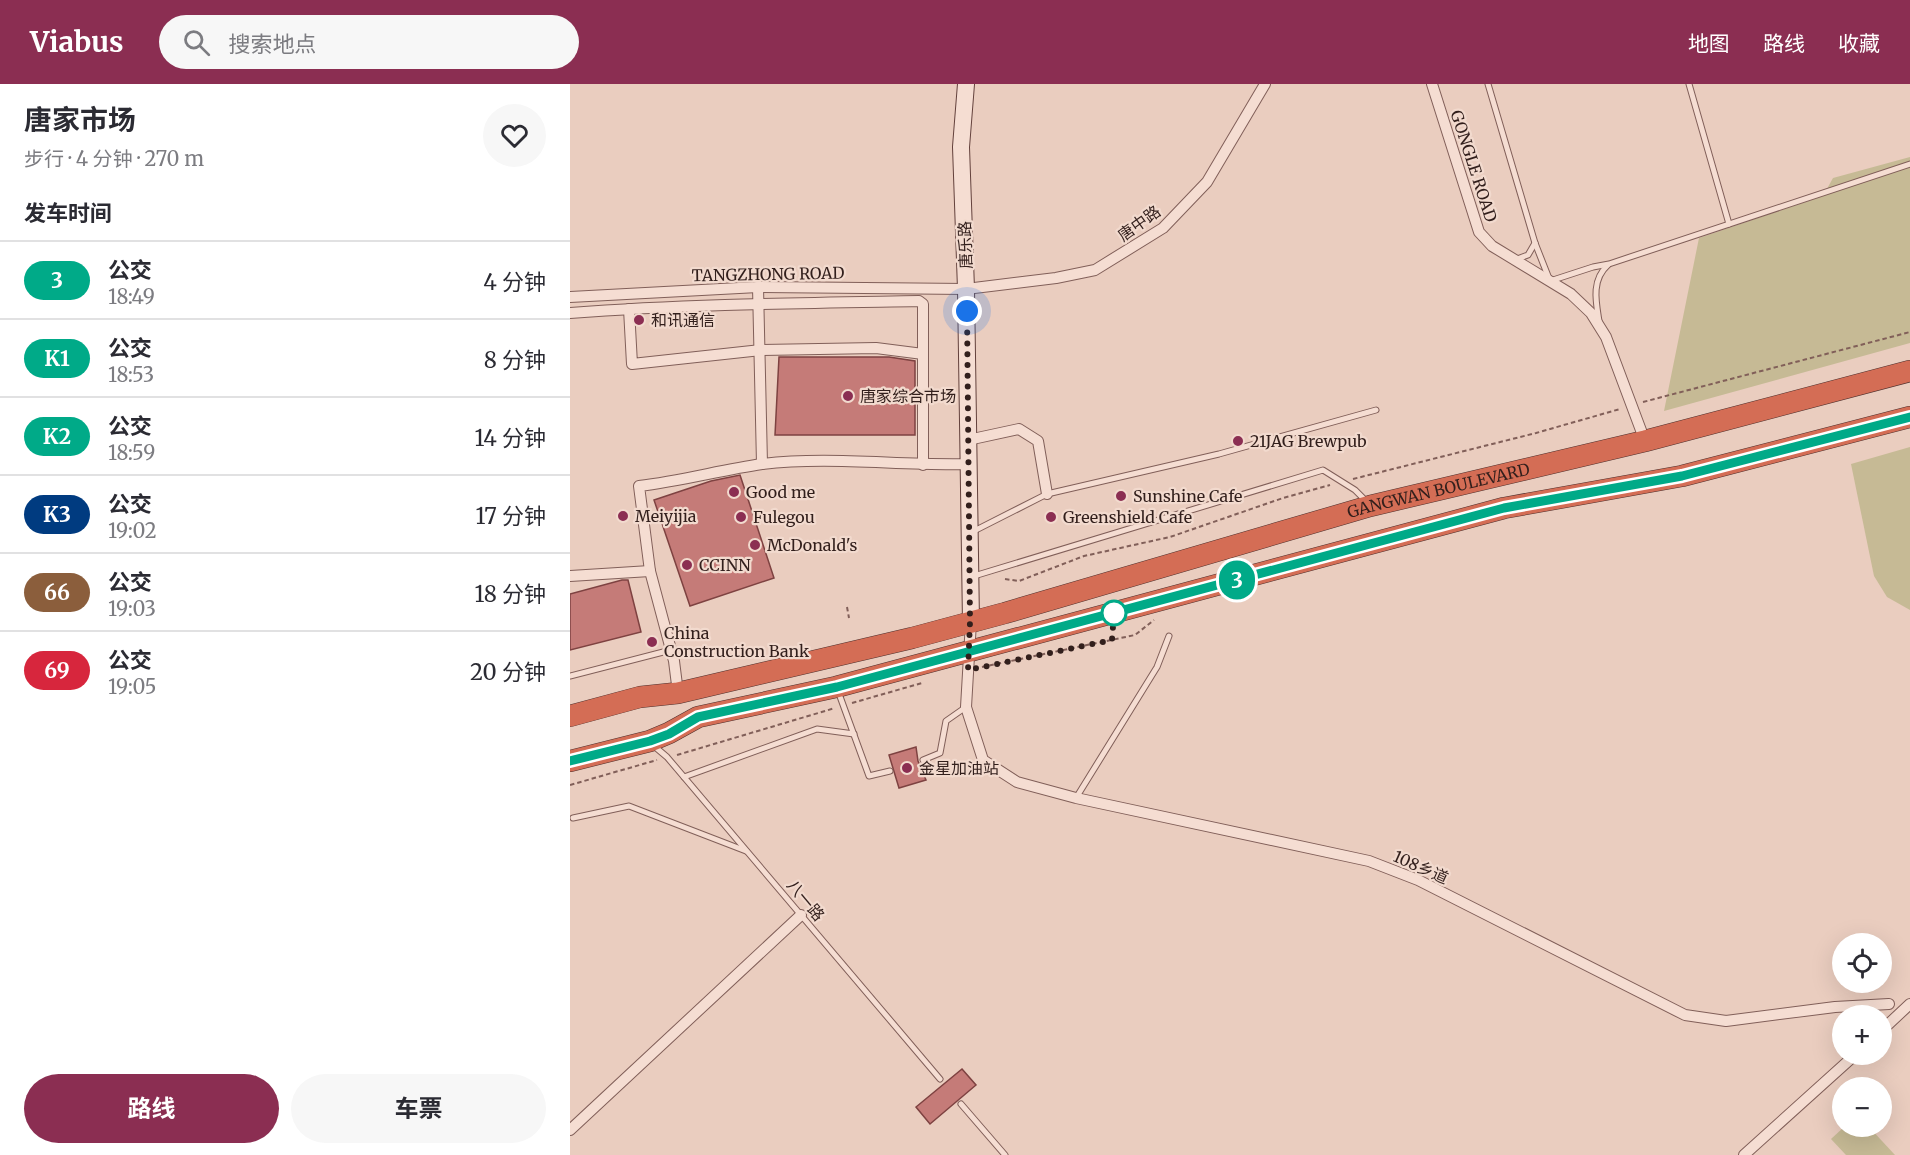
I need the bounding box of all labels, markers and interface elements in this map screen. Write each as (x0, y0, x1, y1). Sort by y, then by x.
search box (159, 15, 579, 69)
text: Viabus (30, 24, 123, 60)
icon: search (180, 26, 213, 59)
text: 搜索地点 (228, 30, 317, 58)
text: 地图 (1688, 30, 1730, 57)
text: 路线 (1763, 30, 1805, 57)
text: 收藏 (1838, 30, 1880, 57)
text: 唐家市场 (24, 102, 136, 138)
button: heart (483, 104, 546, 167)
street label: GONGLE ROAD (1447, 108, 1501, 224)
text: 步行 · 4 分钟 · 270 m (24, 146, 204, 171)
text: 发车时间 (24, 199, 112, 227)
street label: 唐中路 (1114, 201, 1164, 245)
street label: 唐乐路 (954, 221, 976, 269)
text: 公交 (108, 256, 152, 284)
street label: TANGZHONG ROAD (691, 263, 845, 285)
text: 3 (51, 267, 63, 294)
text: 4 分钟 (483, 268, 546, 296)
text: 18:49 (108, 284, 155, 309)
your location (952, 296, 982, 326)
place label: 和讯通信 (651, 310, 715, 330)
marker: 和讯通信 (632, 313, 646, 327)
text: 公交 (108, 334, 152, 362)
text: K1 (44, 345, 70, 372)
text: 8 分钟 (484, 346, 546, 374)
text: 18:53 (108, 362, 154, 387)
place label: 唐家综合市场 (860, 386, 956, 406)
marker: 唐家综合市场 (841, 389, 855, 403)
text: 公交 (108, 412, 152, 440)
text: K2 (43, 423, 71, 450)
text: 14 分钟 (475, 424, 546, 452)
place label: 21JAG Brewpub (1250, 431, 1367, 451)
marker: 21JAG Brewpub (1231, 434, 1245, 448)
text: 18:59 (108, 440, 155, 465)
street label: GANGWAN BOULEVARD (1345, 459, 1532, 522)
place label: Good me (746, 482, 815, 502)
marker: Good me (727, 485, 741, 499)
place label: Sunshine Cafe (1133, 486, 1242, 506)
marker: Sunshine Cafe (1114, 489, 1128, 503)
text: 公交 (108, 490, 152, 518)
text: K3 (43, 501, 71, 528)
text: 17 分钟 (476, 502, 546, 530)
place label: Meiyijia (635, 506, 697, 526)
place label: Fulegou (753, 507, 815, 527)
place label: Greenshield Cafe (1063, 507, 1192, 527)
marker: Meiyijia (616, 509, 630, 523)
marker: Fulegou (734, 510, 748, 524)
marker: Greenshield Cafe (1044, 510, 1058, 524)
text: 19:02 (108, 518, 157, 543)
place label: McDonald's (767, 535, 857, 555)
marker: McDonald's (748, 538, 762, 552)
place label: CCINN (699, 555, 751, 575)
marker: CCINN (680, 558, 694, 572)
line badge: 3 (1218, 560, 1256, 600)
text: 3 (1231, 567, 1243, 594)
text: 公交 (108, 568, 152, 596)
text: 66 (44, 579, 70, 606)
text: 18 分钟 (474, 580, 546, 608)
text: 19:03 (108, 596, 156, 621)
unlabelled marker (1101, 600, 1127, 626)
place label: China Construction Bank (664, 623, 810, 661)
marker: China Construction Bank (645, 635, 659, 649)
text: 公交 (108, 646, 152, 674)
text: 69 (44, 657, 70, 684)
text: 20 分钟 (470, 658, 546, 686)
text: 19:05 (108, 674, 157, 699)
place label: 金星加油站 (919, 758, 999, 778)
marker: 金星加油站 (900, 761, 914, 775)
street label: 108乡道 (1390, 846, 1452, 888)
street label: 八一路 (783, 875, 829, 925)
map controls (1832, 933, 1892, 1137)
button: locate (1832, 933, 1892, 993)
button: + (1832, 1005, 1892, 1065)
button: 路线 (24, 1074, 279, 1143)
button: 车票 (291, 1074, 546, 1143)
button: − (1832, 1077, 1892, 1137)

